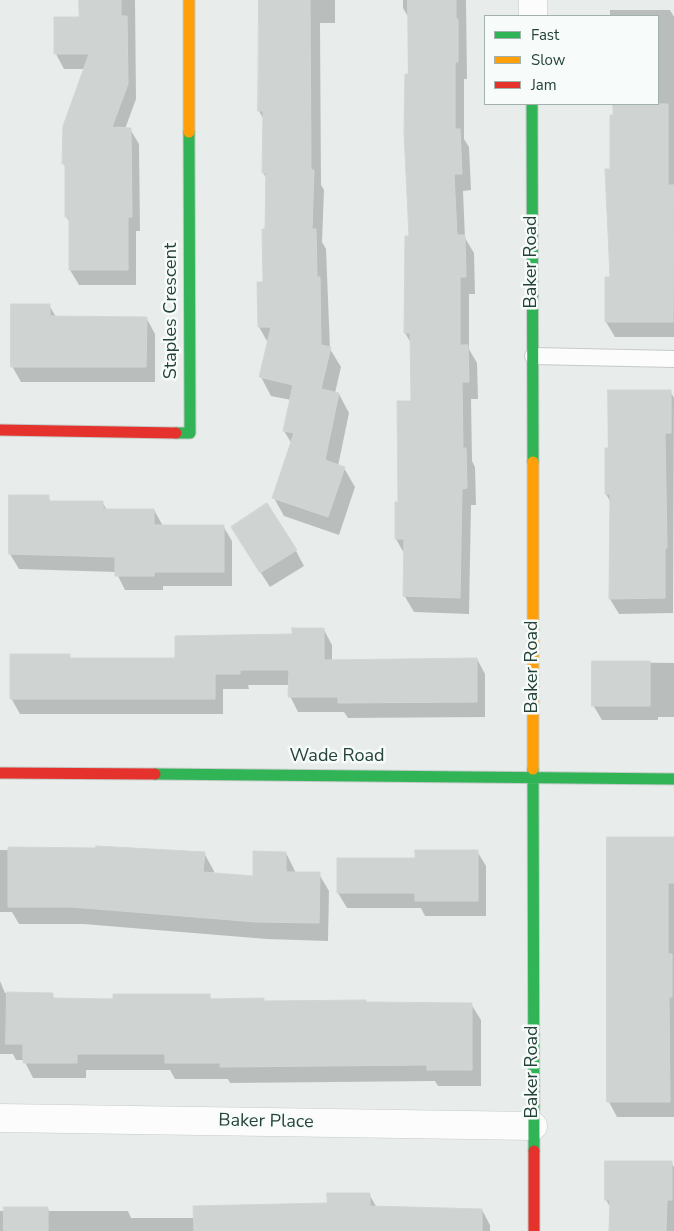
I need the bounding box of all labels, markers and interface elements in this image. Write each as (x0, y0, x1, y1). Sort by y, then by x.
legend (484, 15, 659, 105)
text: Fast (531, 25, 559, 45)
text: Slow (531, 50, 565, 70)
text: Jam (531, 75, 557, 95)
street label: Baker Road (521, 215, 543, 309)
street label: Staples Crescent (161, 243, 183, 379)
street label: Baker Road (522, 620, 544, 714)
street label: Wade Road (290, 746, 384, 768)
street label: Baker Road (522, 1025, 544, 1119)
street label: Baker Place (218, 1110, 314, 1134)

